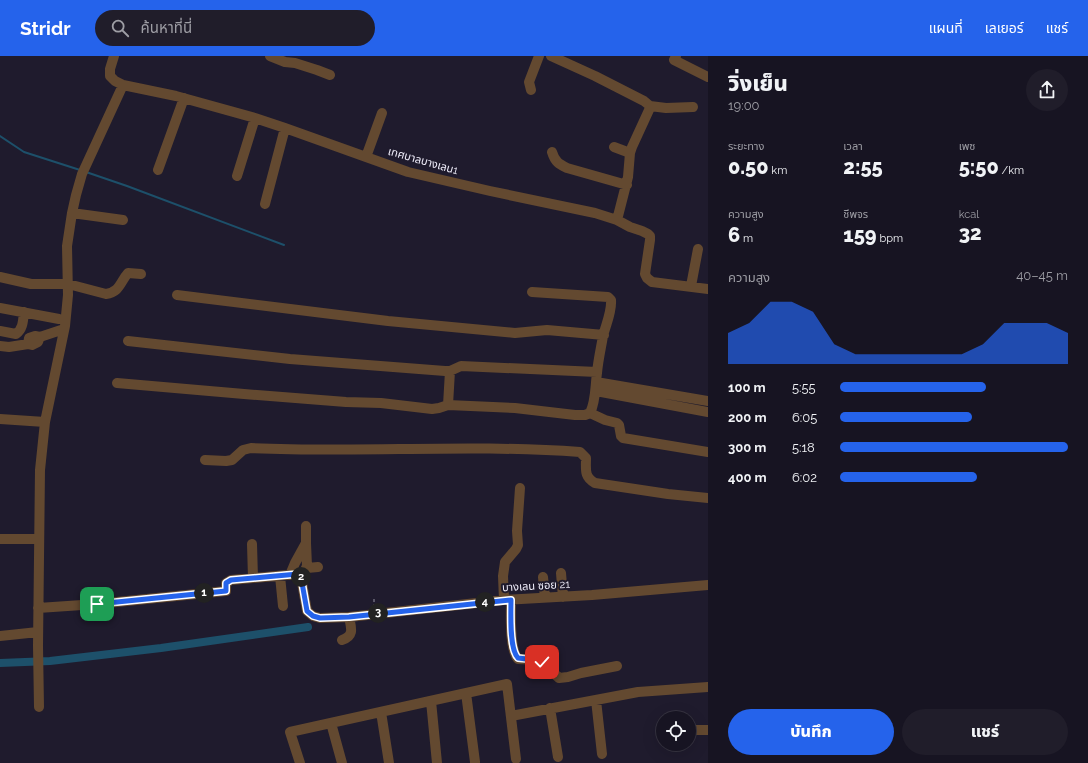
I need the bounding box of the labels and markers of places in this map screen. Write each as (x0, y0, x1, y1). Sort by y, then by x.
pin: 2 (291, 567, 311, 587)
pin: 1 (194, 583, 214, 603)
pin (80, 587, 114, 621)
pin: 4 (475, 592, 495, 612)
pin: 3 (368, 603, 388, 623)
pin (525, 645, 559, 679)

